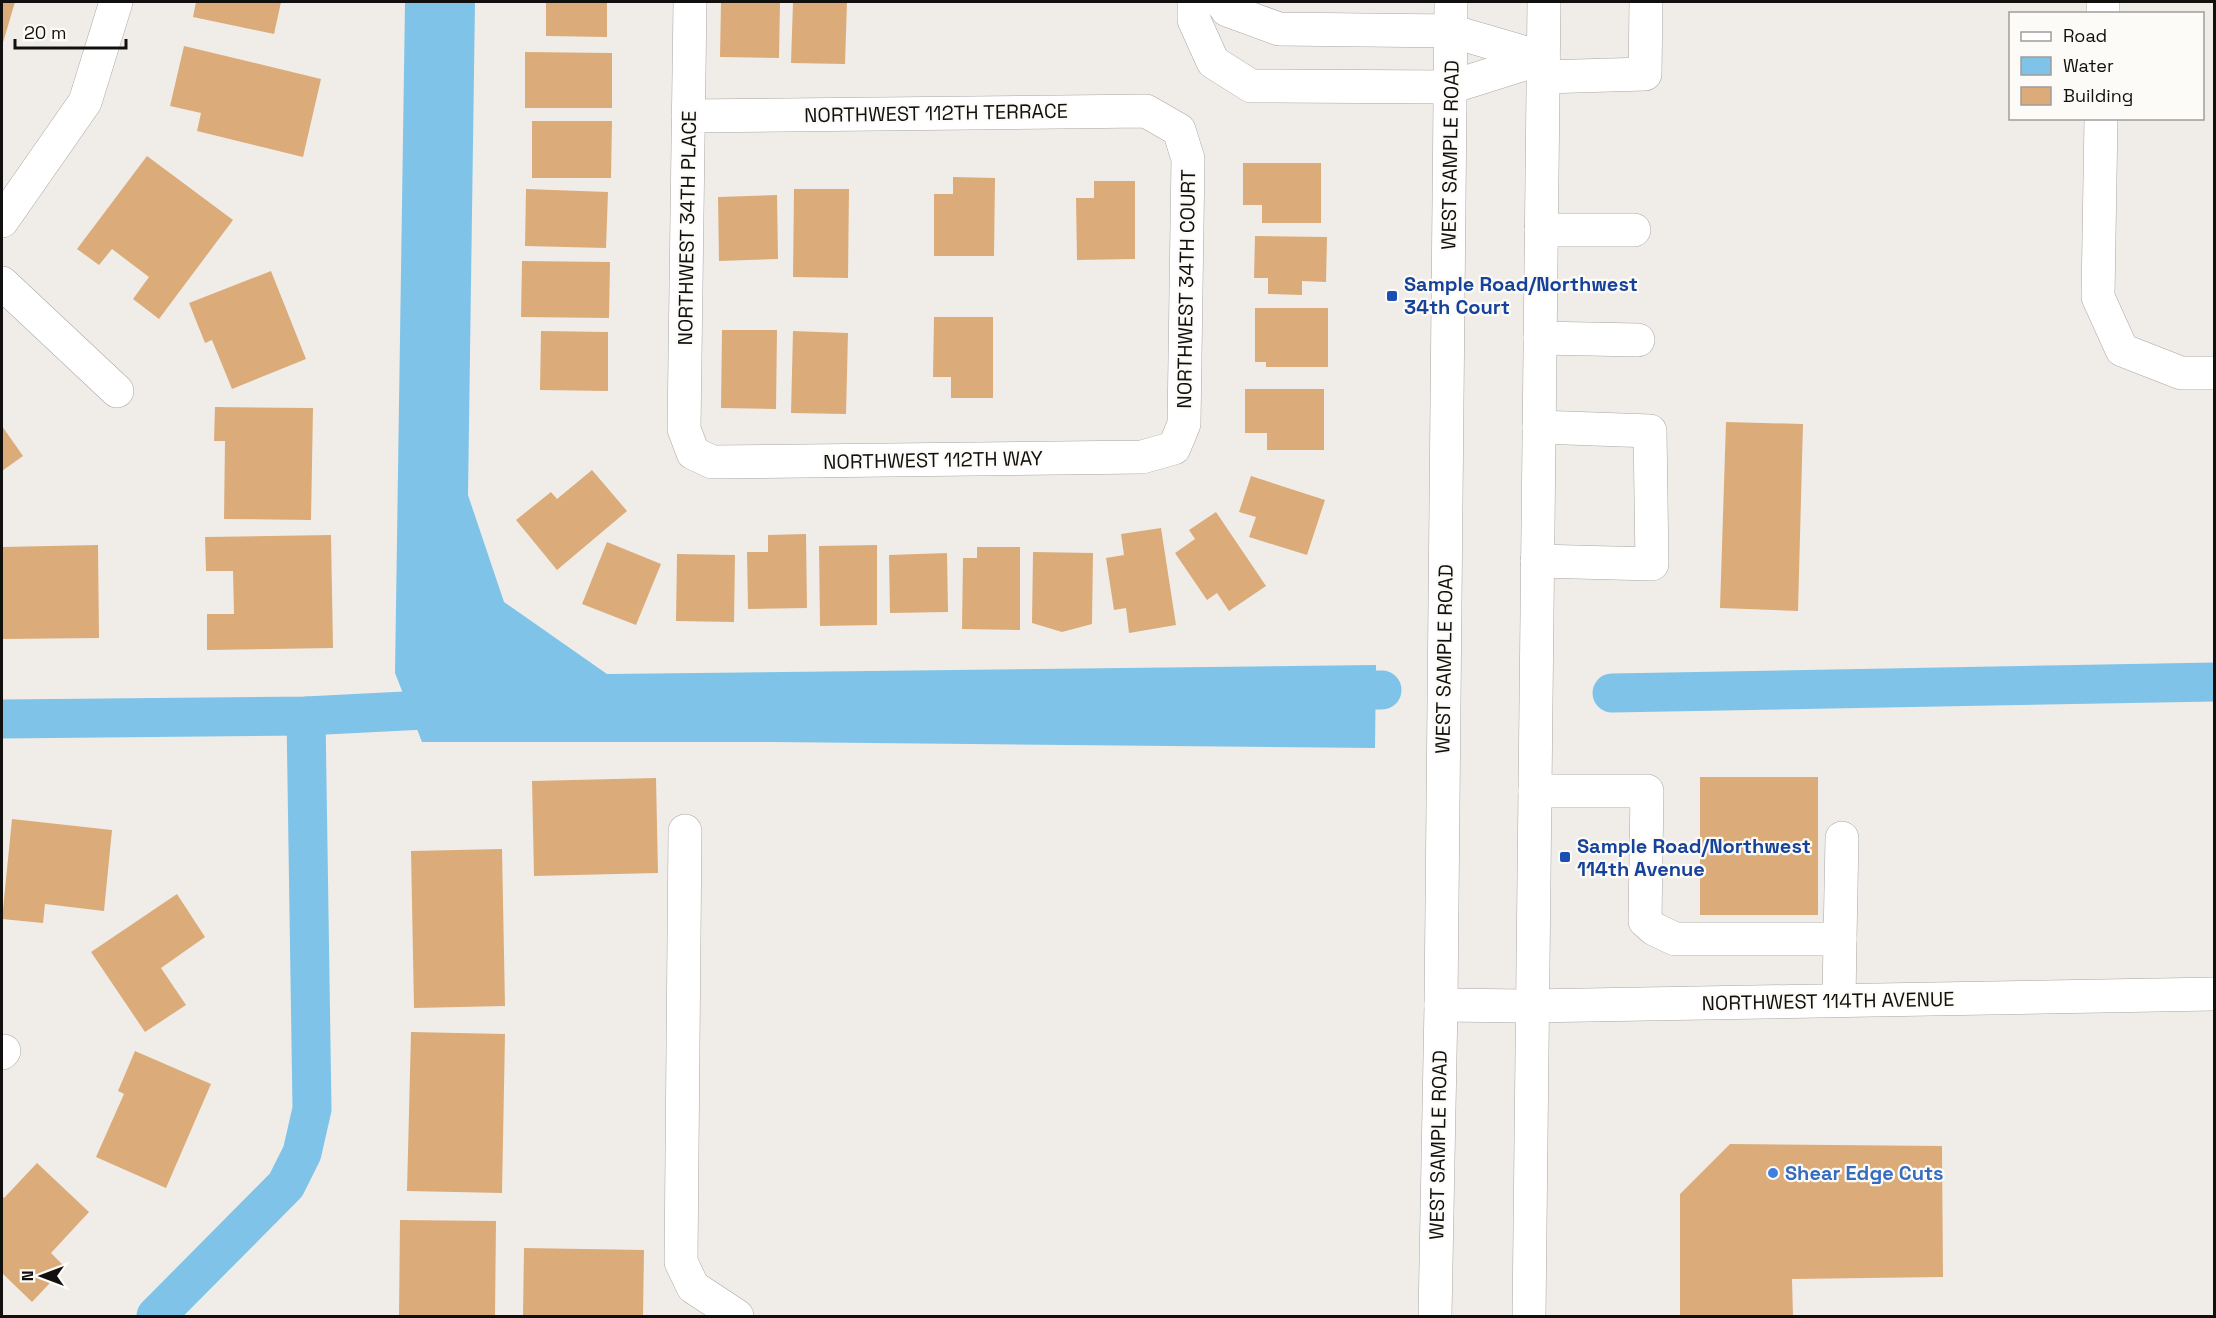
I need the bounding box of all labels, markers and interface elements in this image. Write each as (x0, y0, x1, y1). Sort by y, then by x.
scale bar (15, 12, 126, 50)
legend (2009, 12, 2204, 120)
text: 20 m (24, 21, 67, 44)
text: Road (2063, 24, 2107, 47)
text: Water (2063, 54, 2114, 77)
street label: WEST SAMPLE ROAD (1435, 60, 1465, 250)
text: Building (2063, 84, 2133, 107)
street label: NORTHWEST 112TH TERRACE (804, 98, 1068, 128)
street label: NORTHWEST 34TH PLACE (672, 110, 702, 346)
street label: NORTHWEST 34TH COURT (1171, 169, 1201, 409)
place label: Sample Road/Northwest 34th Court (1404, 271, 1638, 320)
marker: Sample Road/Northwest 34th Court (1385, 289, 1399, 303)
street label: NORTHWEST 112TH WAY (823, 445, 1043, 475)
street label: WEST SAMPLE ROAD (1429, 564, 1459, 754)
place label: Sample Road/Northwest 114th Avenue (1577, 833, 1811, 882)
marker: Sample Road/Northwest 114th Avenue (1558, 850, 1572, 864)
street label: NORTHWEST 114TH AVENUE (1701, 986, 1955, 1016)
street label: WEST SAMPLE ROAD (1423, 1050, 1453, 1240)
place label: Shear Edge Cuts (1785, 1160, 1944, 1186)
marker: Shear Edge Cuts (1766, 1166, 1780, 1180)
north arrow (12, 1246, 72, 1306)
text: N (17, 1271, 38, 1281)

